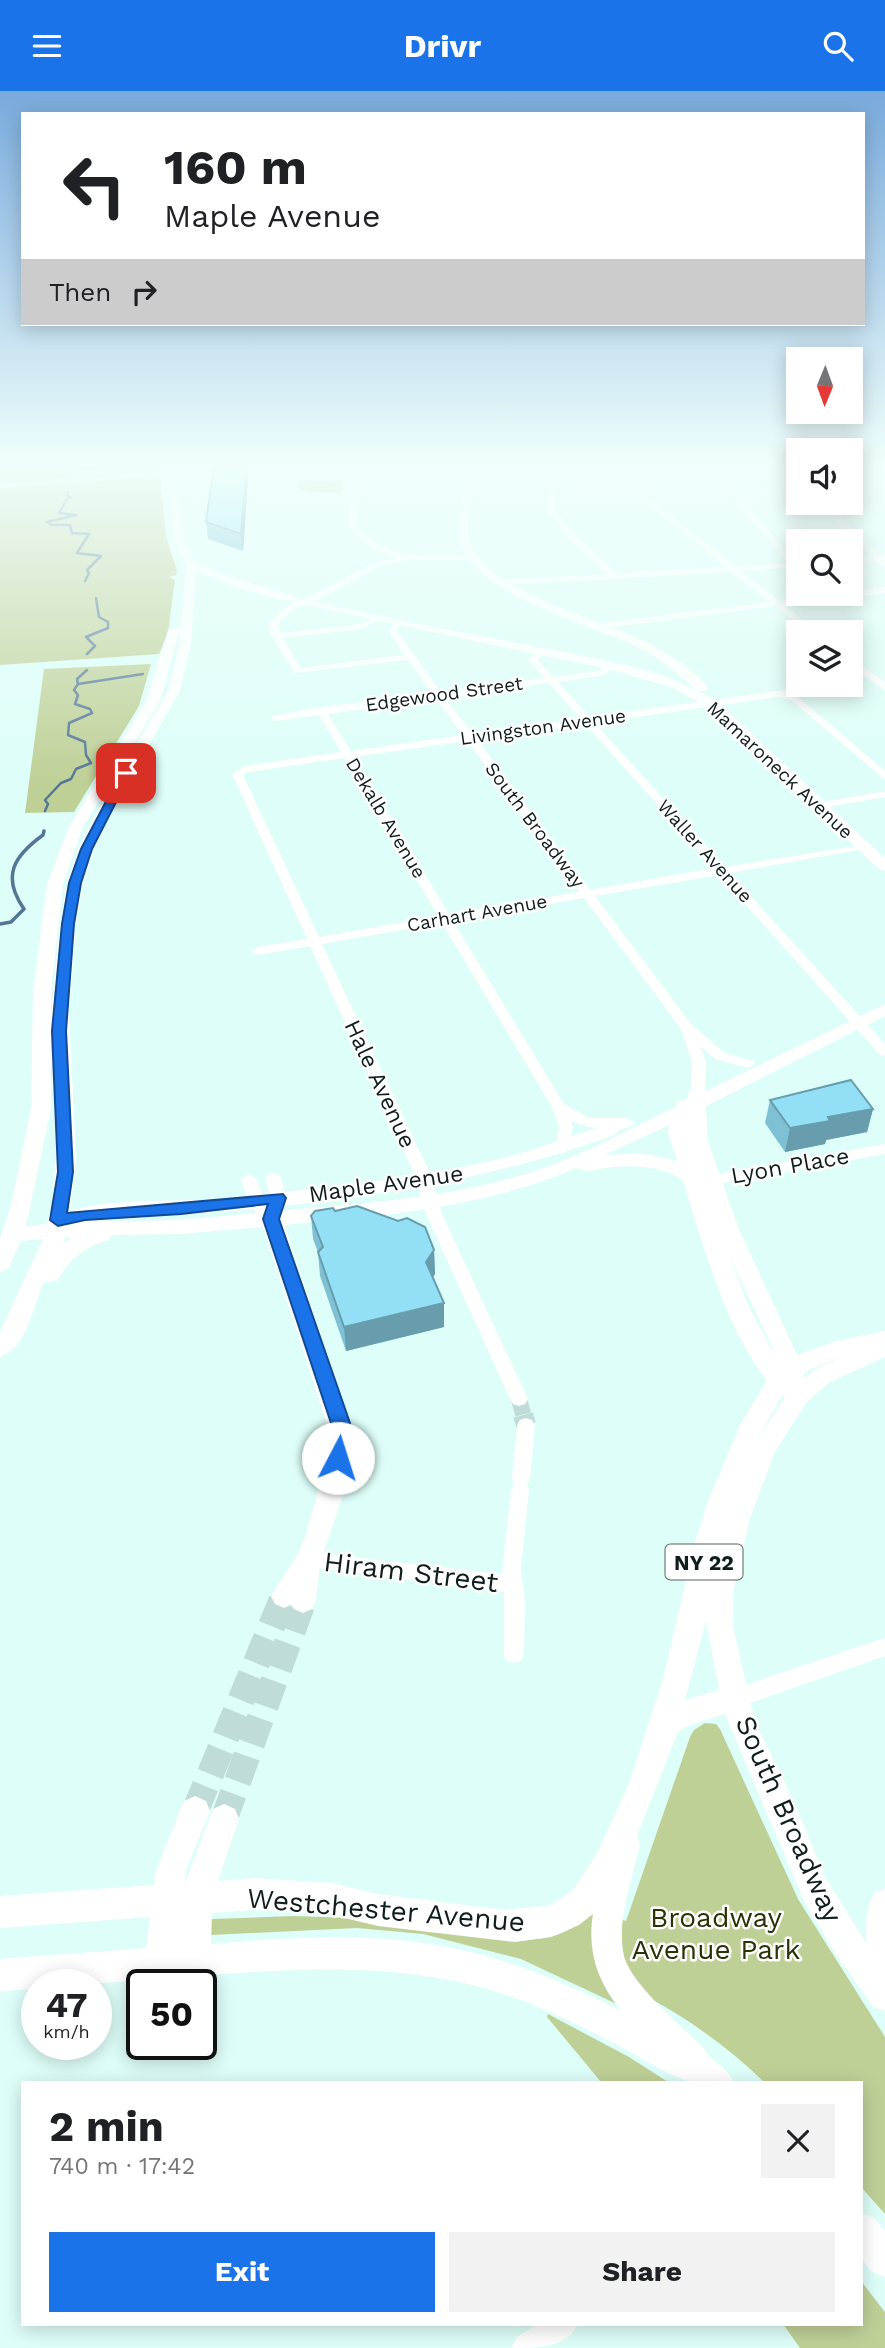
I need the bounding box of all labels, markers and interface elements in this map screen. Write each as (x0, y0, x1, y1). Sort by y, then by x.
icon: menu (28, 27, 66, 65)
text: Drivr (404, 27, 481, 65)
icon: search (819, 27, 857, 65)
text: 160 m (164, 138, 307, 196)
icon: left (49, 140, 140, 231)
text: Maple Avenue (164, 197, 380, 235)
icon: right (125, 273, 163, 311)
text: Then (49, 277, 111, 307)
north arrow (786, 347, 863, 423)
map controls (786, 347, 863, 697)
button: sound (786, 438, 863, 515)
button: search (786, 529, 863, 606)
button: layers (786, 620, 863, 697)
street label: Edgewood Street (364, 672, 524, 716)
street label: Mamaroneck Avenue (702, 696, 858, 844)
street label: Livingston Avenue (459, 704, 627, 750)
pin (96, 743, 156, 803)
icon: arrive (107, 754, 145, 792)
street label: Dekalb Avenue (341, 754, 431, 882)
street label: South Broadway (480, 758, 590, 892)
street label: Waller Avenue (653, 795, 757, 907)
street label: Carhart Avenue (405, 889, 549, 937)
street label: Hale Avenue (339, 1016, 421, 1152)
street label: Lyon Place (729, 1142, 851, 1190)
street label: Maple Avenue (307, 1160, 465, 1208)
position arrow (301, 1421, 375, 1495)
street label: Hiram Street (322, 1545, 500, 1599)
road number: NY 22 (666, 1545, 742, 1579)
street label: South Broadway (729, 1711, 850, 1928)
street label: Westchester Avenue (246, 1881, 526, 1939)
park label: Broadway Avenue Park (632, 1901, 801, 1966)
speed limit sign: 50 (126, 1969, 217, 2060)
text: 47 (45, 1984, 88, 2026)
text: km/h (43, 2021, 90, 2042)
text: 2 min (49, 2102, 164, 2151)
button: close (761, 2104, 835, 2178)
text: 740 m · 17:42 (49, 2153, 195, 2180)
button: Exit (49, 2232, 435, 2312)
button: Share (449, 2232, 835, 2312)

